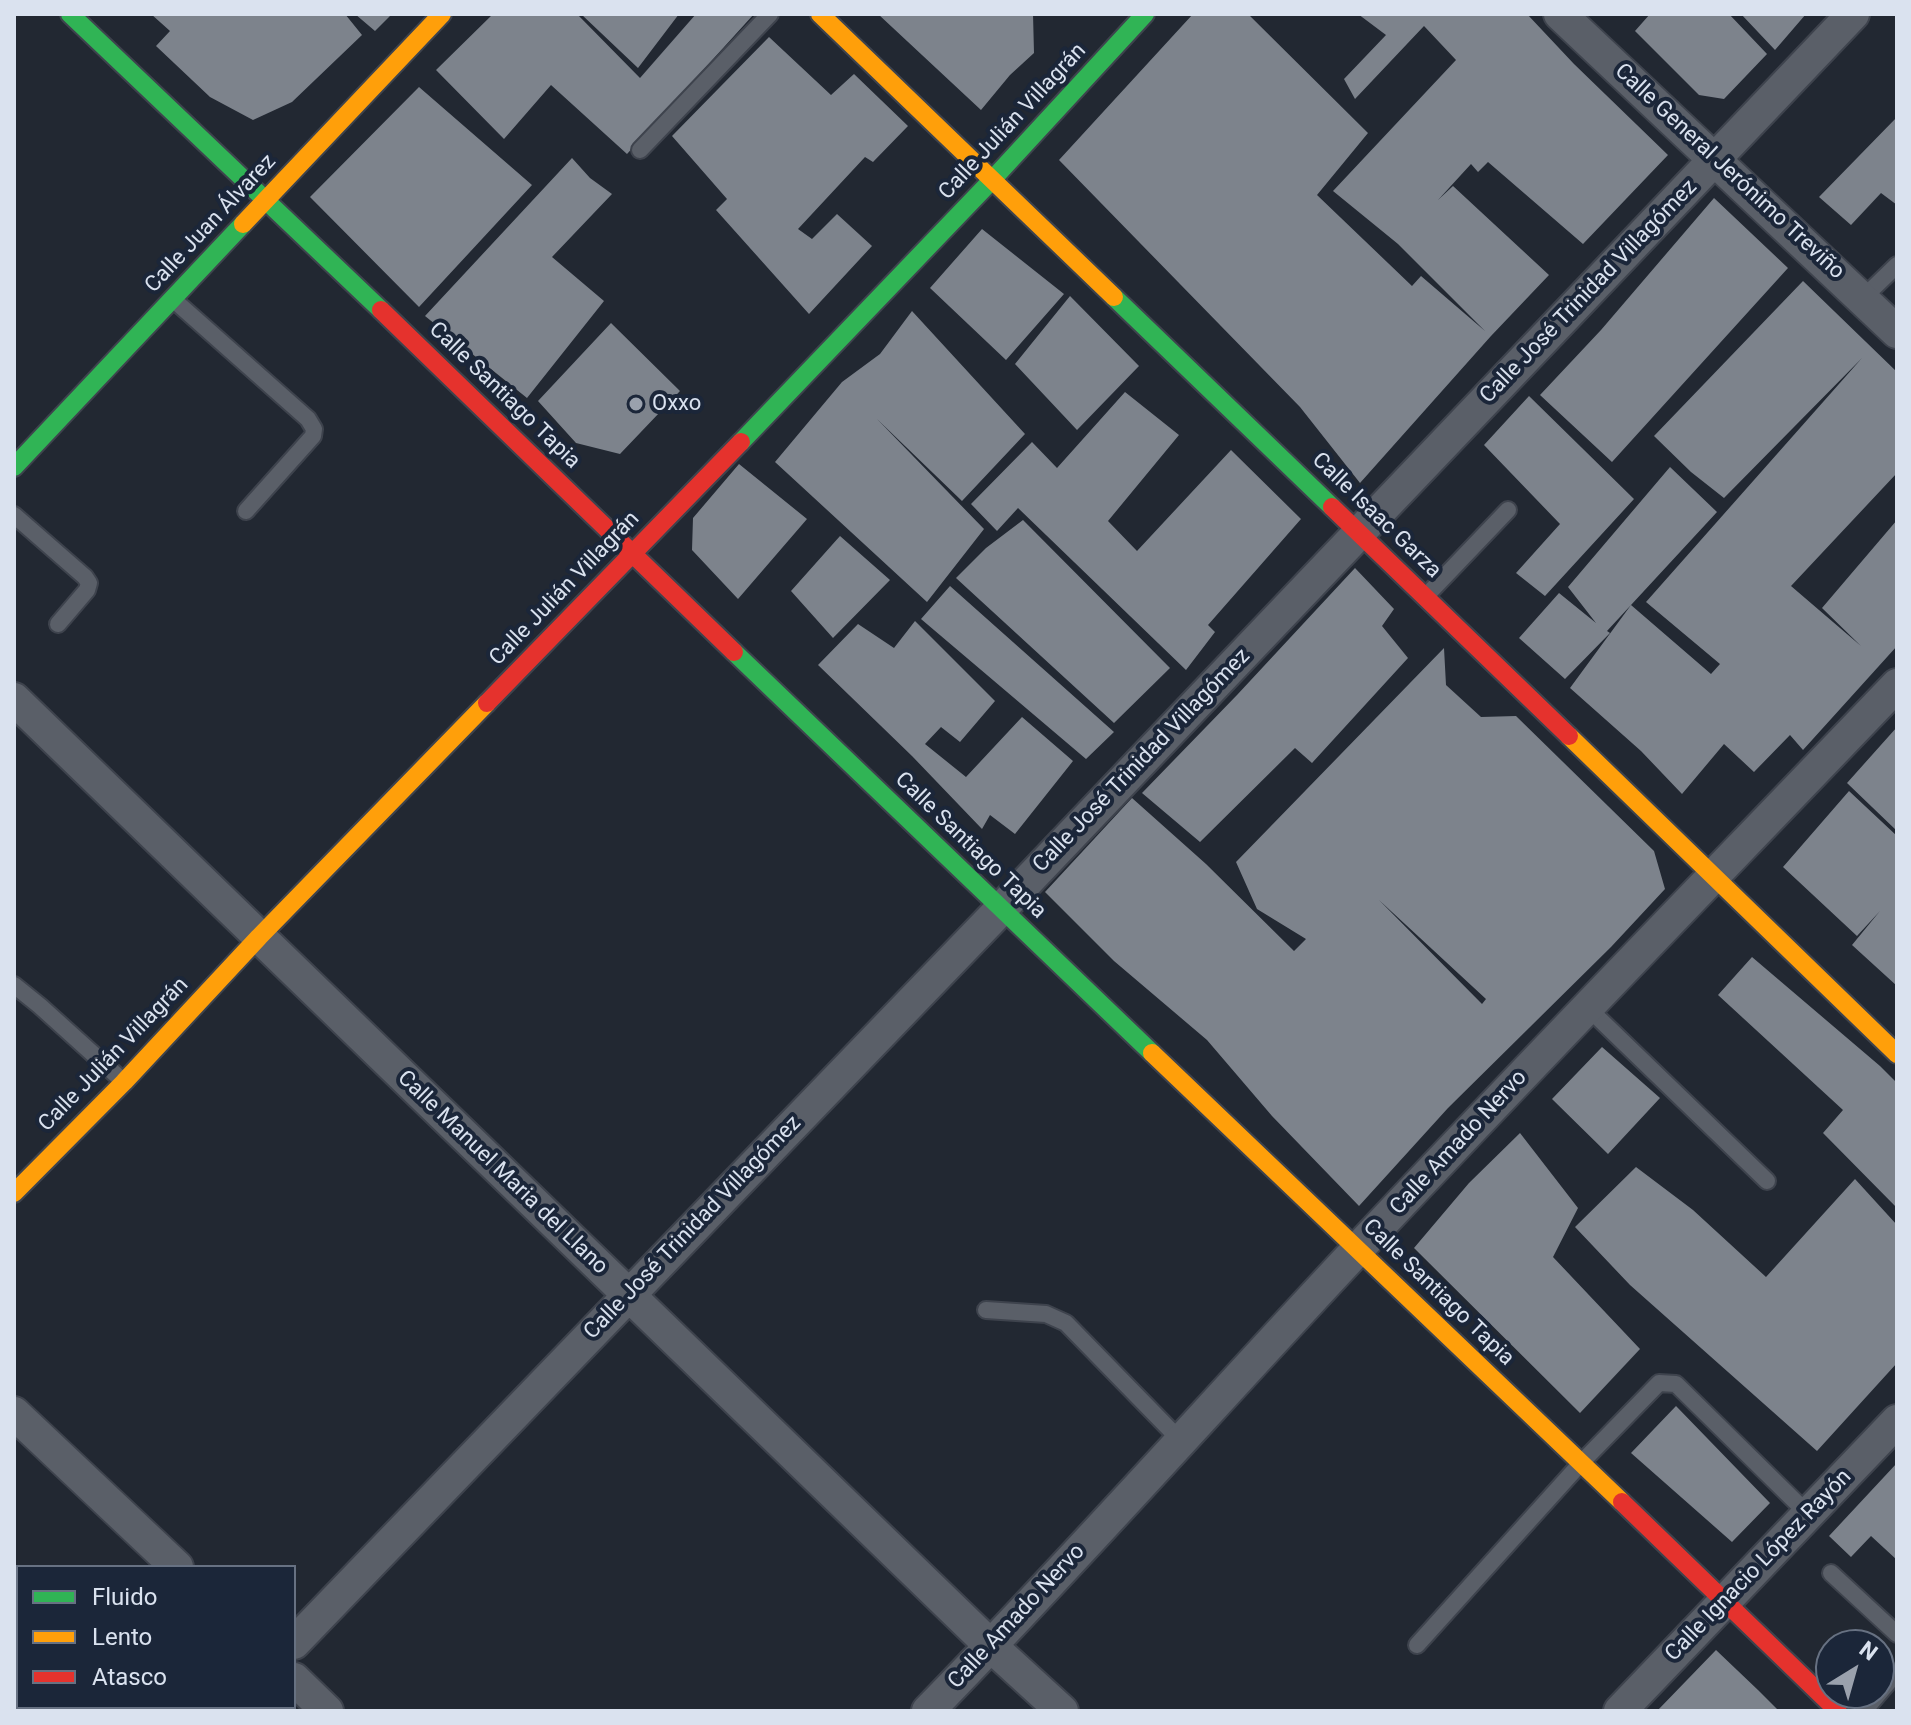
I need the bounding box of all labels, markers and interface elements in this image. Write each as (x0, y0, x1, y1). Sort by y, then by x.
street label: Calle Julián Villagrán (934, 38, 1092, 206)
street label: Calle General Jerónimo Treviño (1609, 58, 1849, 286)
street label: Calle Juan Álvarez (140, 149, 282, 299)
street label: Calle José Trinidad Villagómez (1475, 175, 1703, 409)
street label: Calle Santiago Tapia (423, 317, 585, 475)
place label: Oxxo (652, 391, 701, 417)
marker: Oxxo (627, 395, 645, 413)
street label: Calle Isaac Garza (1306, 448, 1446, 584)
street label: Calle Julián Villagrán (485, 506, 645, 672)
street label: Calle José Trinidad Villagómez (1028, 644, 1256, 878)
street label: Calle Santiago Tapia (889, 767, 1051, 925)
street label: Calle Julián Villagrán (34, 972, 194, 1138)
street label: Calle Manuel Maria del Llano (391, 1065, 613, 1281)
street label: Calle Amado Nervo (1385, 1065, 1533, 1221)
street label: Calle José Trinidad Villagómez (579, 1111, 807, 1345)
street label: Calle Santiago Tapia (1357, 1214, 1519, 1372)
street label: Calle Ignacio López Rayón (1660, 1465, 1858, 1667)
street label: Calle Amado Nervo (943, 1539, 1091, 1695)
legend (16, 1565, 296, 1709)
text: Fluido (92, 1583, 157, 1611)
text: Lento (92, 1623, 152, 1651)
north arrow (1815, 1629, 1895, 1709)
text: N (1855, 1636, 1882, 1666)
text: Atasco (92, 1663, 167, 1691)

